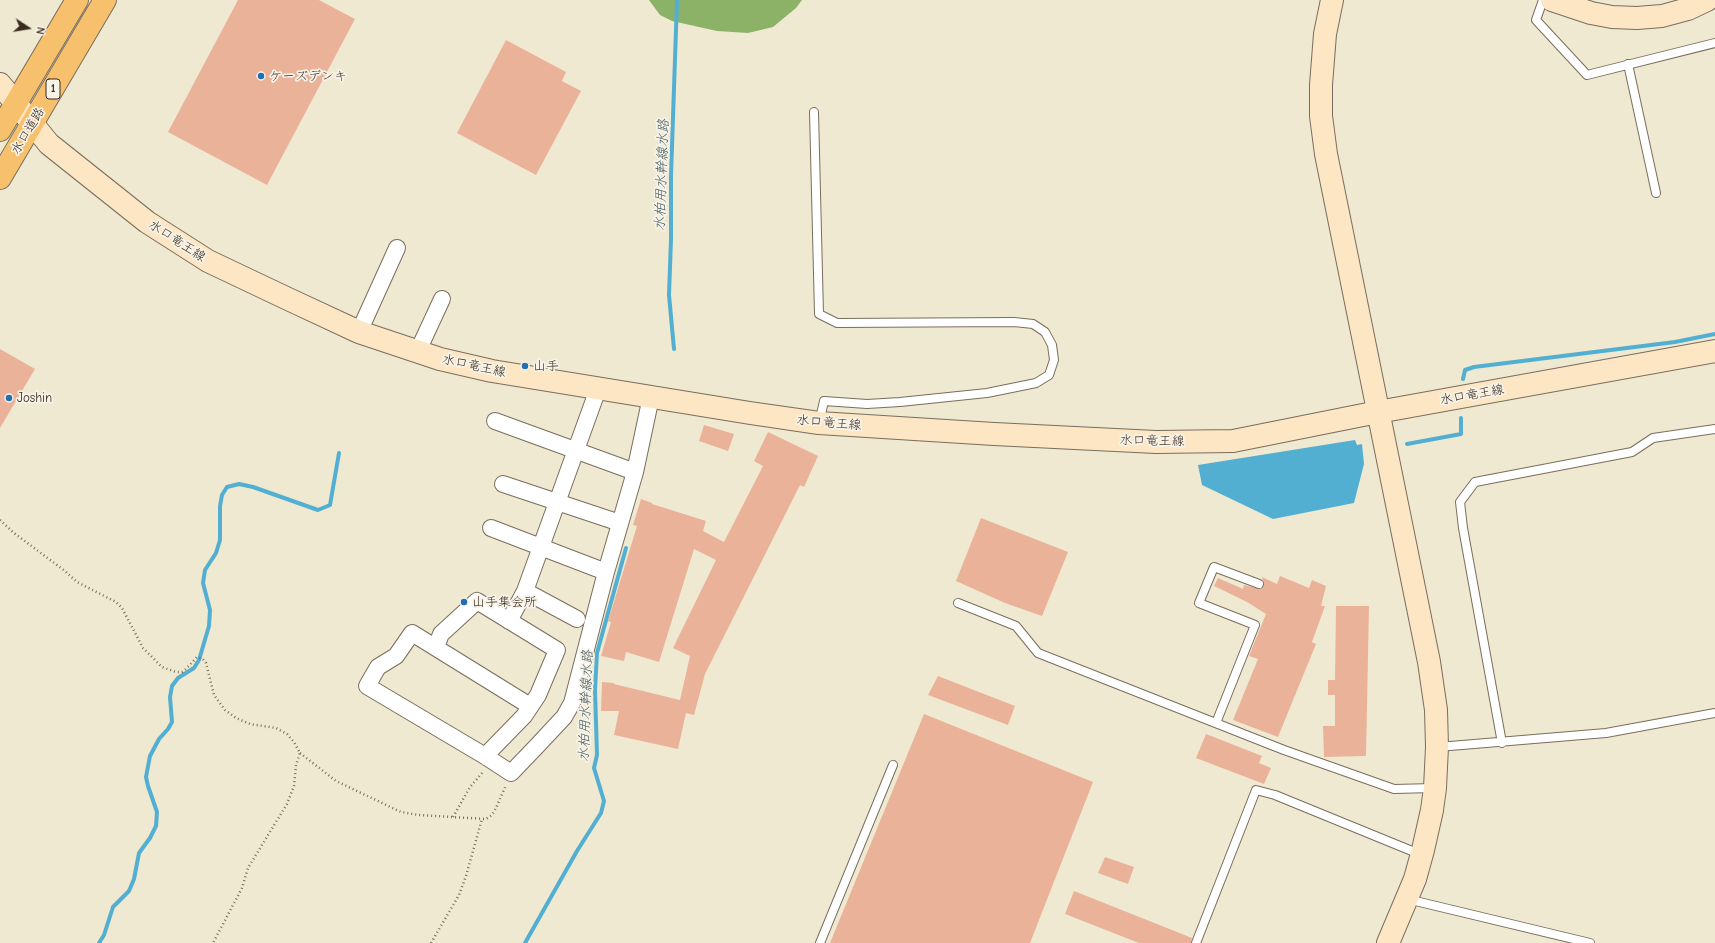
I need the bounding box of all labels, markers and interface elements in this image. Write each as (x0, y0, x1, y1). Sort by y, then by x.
north arrow (8, 8, 48, 48)
text: N (33, 26, 47, 35)
place label: ケーズデンキ (269, 68, 347, 84)
marker: ケーズデンキ (256, 71, 266, 81)
road number: 1 (46, 79, 60, 99)
street label: 水口道路 (8, 105, 48, 157)
water label: 水柏用水幹線水路 (652, 119, 672, 231)
street label: 水口竜王線 (145, 217, 209, 265)
street label: 水口竜王線 (441, 352, 507, 380)
place label: 山手 (533, 358, 559, 374)
marker: 山手 (520, 361, 530, 371)
street label: 水口竜王線 (1439, 382, 1505, 408)
place label: Joshin (17, 390, 52, 406)
marker: Joshin (4, 393, 14, 403)
street label: 水口竜王線 (796, 412, 862, 434)
street label: 水口竜王線 (1119, 433, 1185, 449)
place label: 山手集会所 (472, 594, 537, 610)
marker: 山手集会所 (459, 597, 469, 607)
water label: 水柏用水幹線水路 (576, 650, 596, 762)

